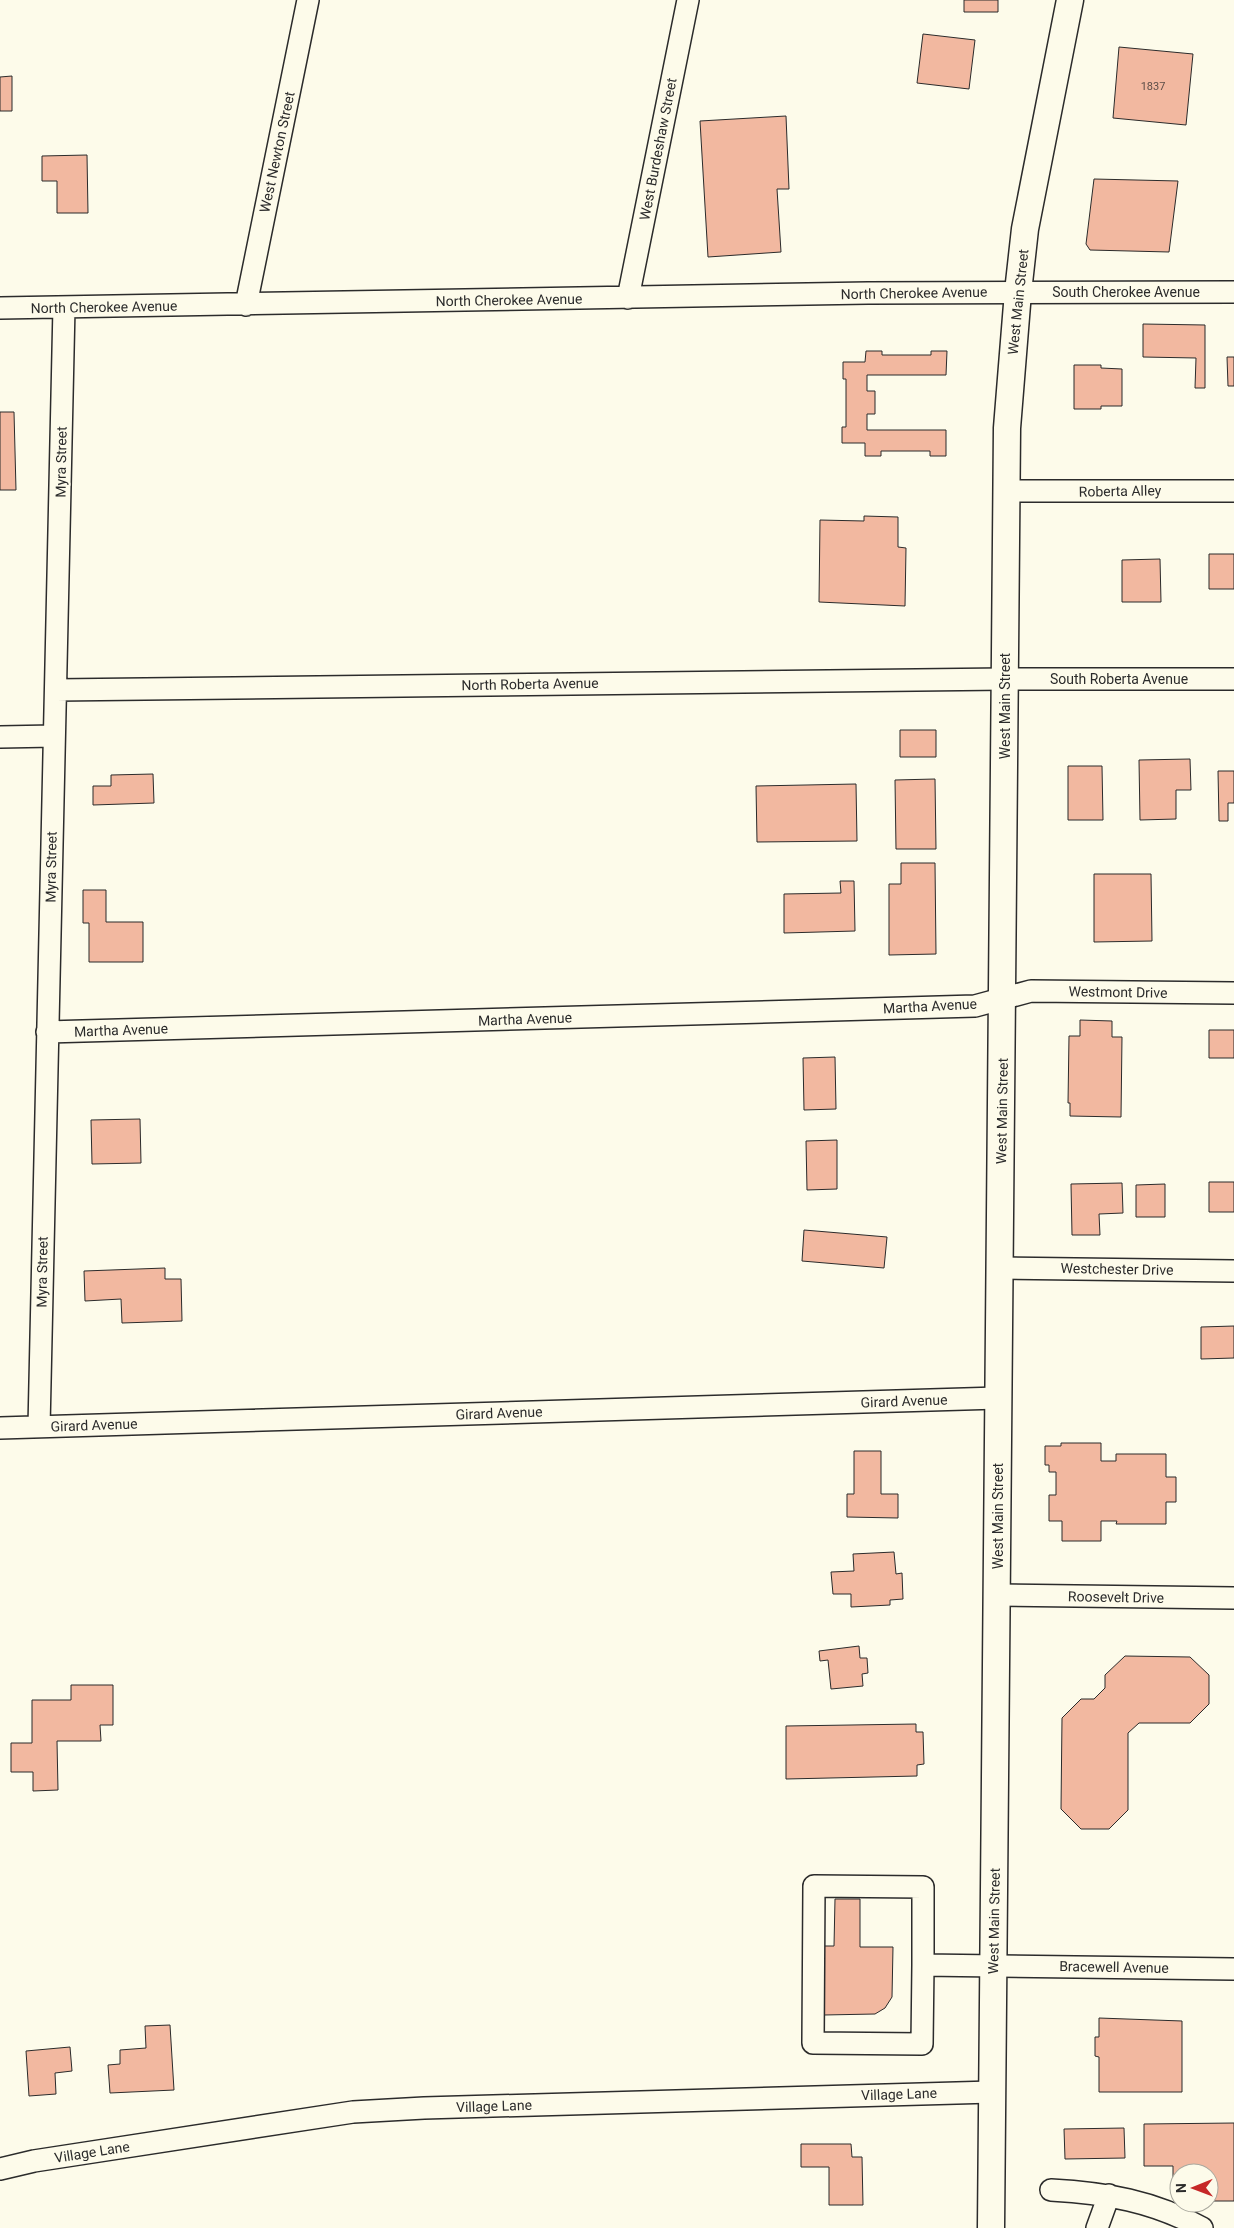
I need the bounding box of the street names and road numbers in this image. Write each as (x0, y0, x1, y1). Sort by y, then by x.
street label: West Burdeshaw Street (636, 76, 680, 222)
street label: West Newton Street (256, 90, 298, 214)
street label: West Main Street (1004, 248, 1032, 356)
street label: North Cherokee Avenue (841, 284, 987, 302)
street label: South Cherokee Avenue (1052, 284, 1200, 300)
street label: North Cherokee Avenue (436, 291, 582, 309)
street label: North Cherokee Avenue (31, 298, 177, 316)
street label: Myra Street (52, 426, 70, 498)
street label: Roberta Alley (1079, 482, 1162, 500)
street label: West Main Street (997, 652, 1013, 759)
street label: South Roberta Avenue (1050, 671, 1188, 687)
street label: North Roberta Avenue (461, 675, 599, 693)
street label: Myra Street (42, 831, 60, 903)
street label: Westmont Drive (1068, 983, 1168, 1001)
street label: Martha Avenue (883, 996, 977, 1016)
street label: Martha Avenue (478, 1009, 572, 1029)
street label: Martha Avenue (74, 1020, 168, 1040)
street label: West Main Street (993, 1057, 1011, 1164)
street label: Myra Street (33, 1236, 51, 1308)
street label: Westchester Drive (1060, 1260, 1174, 1278)
street label: Girard Avenue (860, 1391, 948, 1411)
street label: Girard Avenue (455, 1403, 543, 1423)
street label: Girard Avenue (50, 1415, 138, 1435)
street label: West Main Street (990, 1462, 1006, 1569)
street label: Roosevelt Drive (1068, 1588, 1164, 1606)
street label: West Main Street (985, 1867, 1003, 1974)
street label: Bracewell Avenue (1059, 1958, 1169, 1976)
street label: Village Lane (861, 2085, 937, 2103)
street label: Village Lane (456, 2097, 532, 2115)
street label: Village Lane (53, 2138, 131, 2166)

